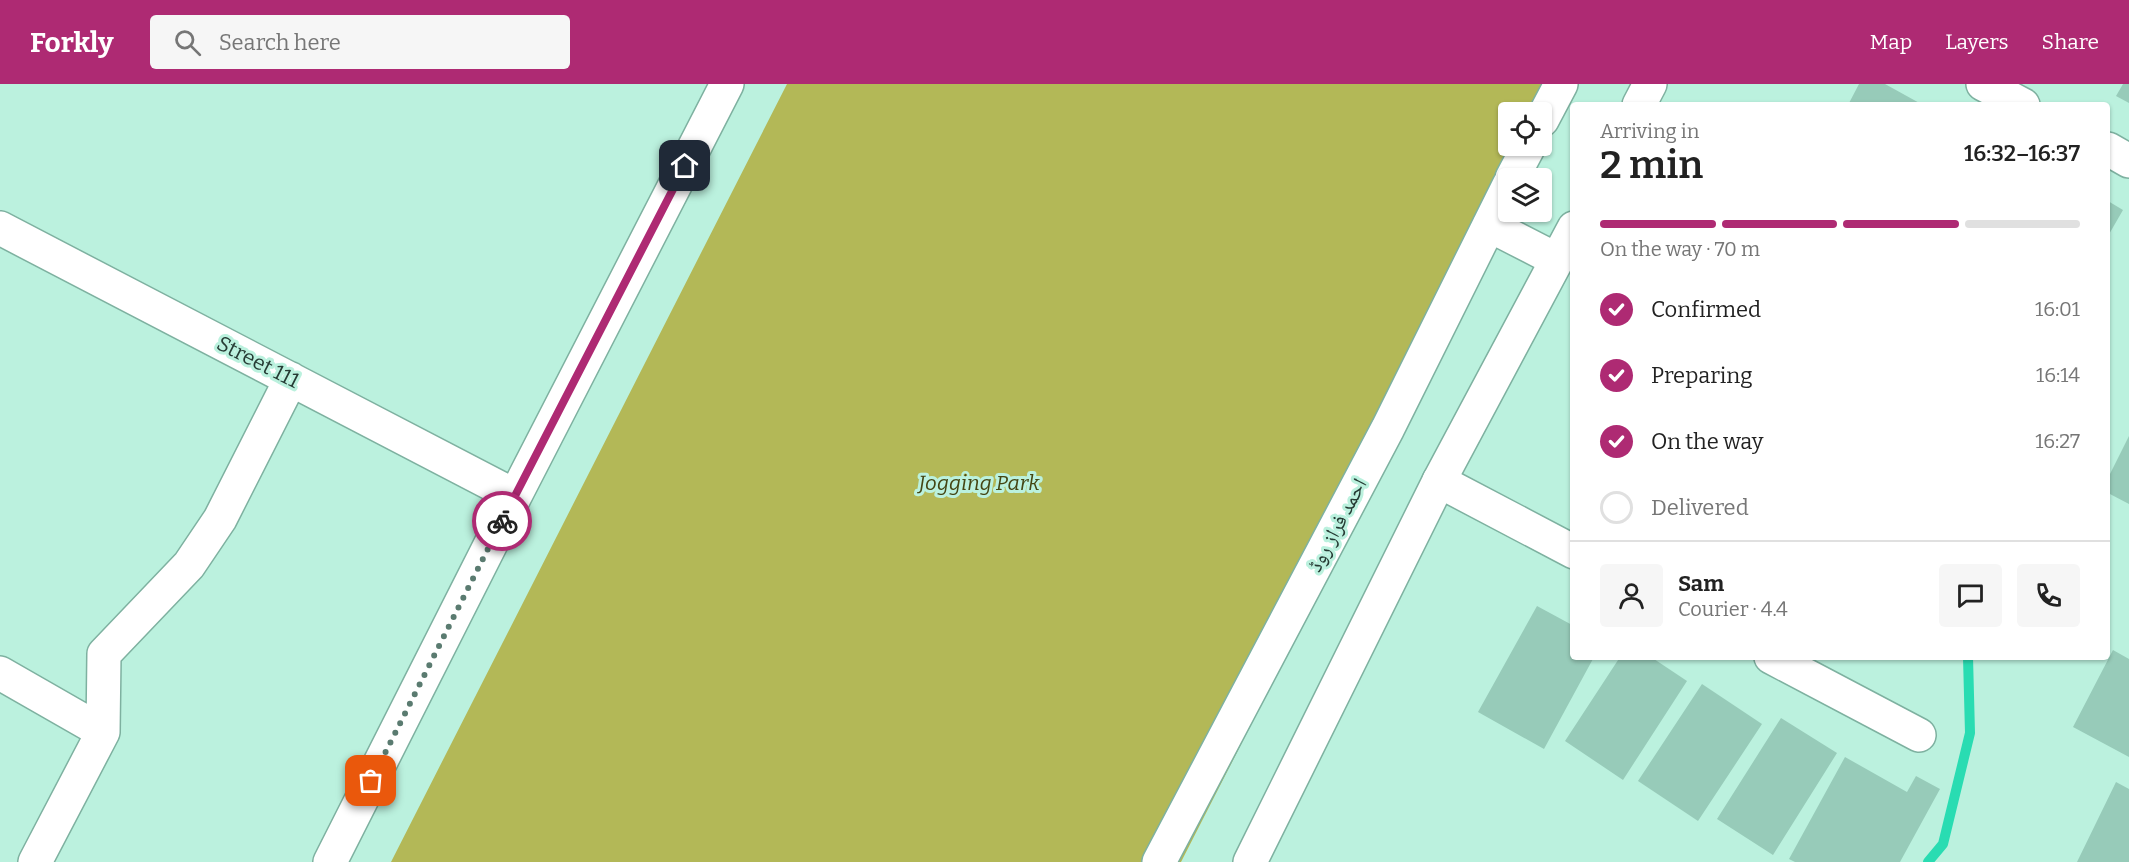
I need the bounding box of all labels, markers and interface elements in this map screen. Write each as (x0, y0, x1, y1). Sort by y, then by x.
search box (150, 15, 570, 69)
text: Forkly (30, 26, 114, 59)
icon: search (171, 26, 204, 59)
text: Search here (219, 29, 341, 56)
text: Map (1870, 29, 1912, 55)
text: Layers (1945, 29, 2009, 55)
text: Share (2042, 29, 2099, 55)
map controls (1498, 102, 1552, 222)
button: locate (1498, 102, 1552, 156)
text: Arriving in (1600, 119, 1699, 143)
pin (659, 140, 710, 191)
text: 16:32–16:37 (1964, 140, 2080, 167)
text: 2 min (1600, 142, 1703, 188)
icon: home (668, 149, 701, 182)
button: layers (1498, 168, 1552, 222)
text: On the way · 70 m (1600, 237, 1760, 261)
icon: check (1600, 293, 1633, 326)
text: Confirmed (1651, 296, 1761, 323)
text: 16:01 (2035, 297, 2080, 321)
street label: Street 111 (212, 330, 304, 394)
icon: check (1600, 359, 1633, 392)
text: Preparing (1651, 362, 1753, 389)
text: 16:14 (2036, 363, 2080, 387)
icon: check (1600, 425, 1633, 458)
text: On the way (1651, 428, 1763, 455)
text: 16:27 (2035, 429, 2080, 453)
park label: Jogging Park (916, 470, 1040, 496)
street label: احمد فراز روڈ (1301, 474, 1373, 576)
courier (472, 491, 532, 551)
text: Delivered (1651, 494, 1749, 521)
icon: bike (486, 505, 519, 538)
button: person (1600, 564, 1663, 627)
button: chat (1939, 564, 2002, 627)
button: phone (2017, 564, 2080, 627)
text: Sam (1678, 570, 1724, 597)
text: Courier · 4.4 (1678, 597, 1788, 621)
pin (345, 755, 396, 806)
icon: bag (354, 764, 387, 797)

